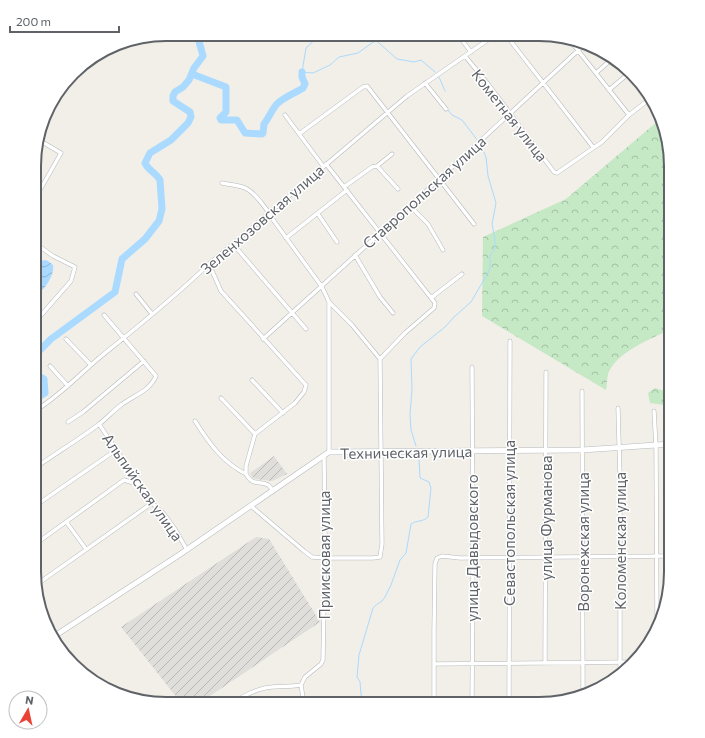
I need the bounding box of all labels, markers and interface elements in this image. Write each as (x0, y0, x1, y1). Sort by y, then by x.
scale bar (10, 8, 119, 34)
text: 200 m (16, 14, 51, 28)
street label: Кометная улица (468, 65, 552, 165)
street label: Ставропольская улица (359, 132, 489, 252)
street label: Зеленхозовская улица (197, 161, 327, 277)
street label: Альпийская улица (99, 430, 187, 544)
street label: Севастопольская улица (500, 440, 518, 606)
street label: Техническая улица (340, 442, 472, 462)
street label: улица Фурманова (537, 456, 555, 580)
street label: Воронежская улица (574, 472, 592, 612)
street label: Коломенская улица (611, 472, 629, 610)
street label: улица Давыдовского (463, 474, 481, 622)
street label: Приисковая улица (315, 491, 333, 619)
north arrow (8, 690, 48, 730)
text: N (25, 693, 35, 707)

